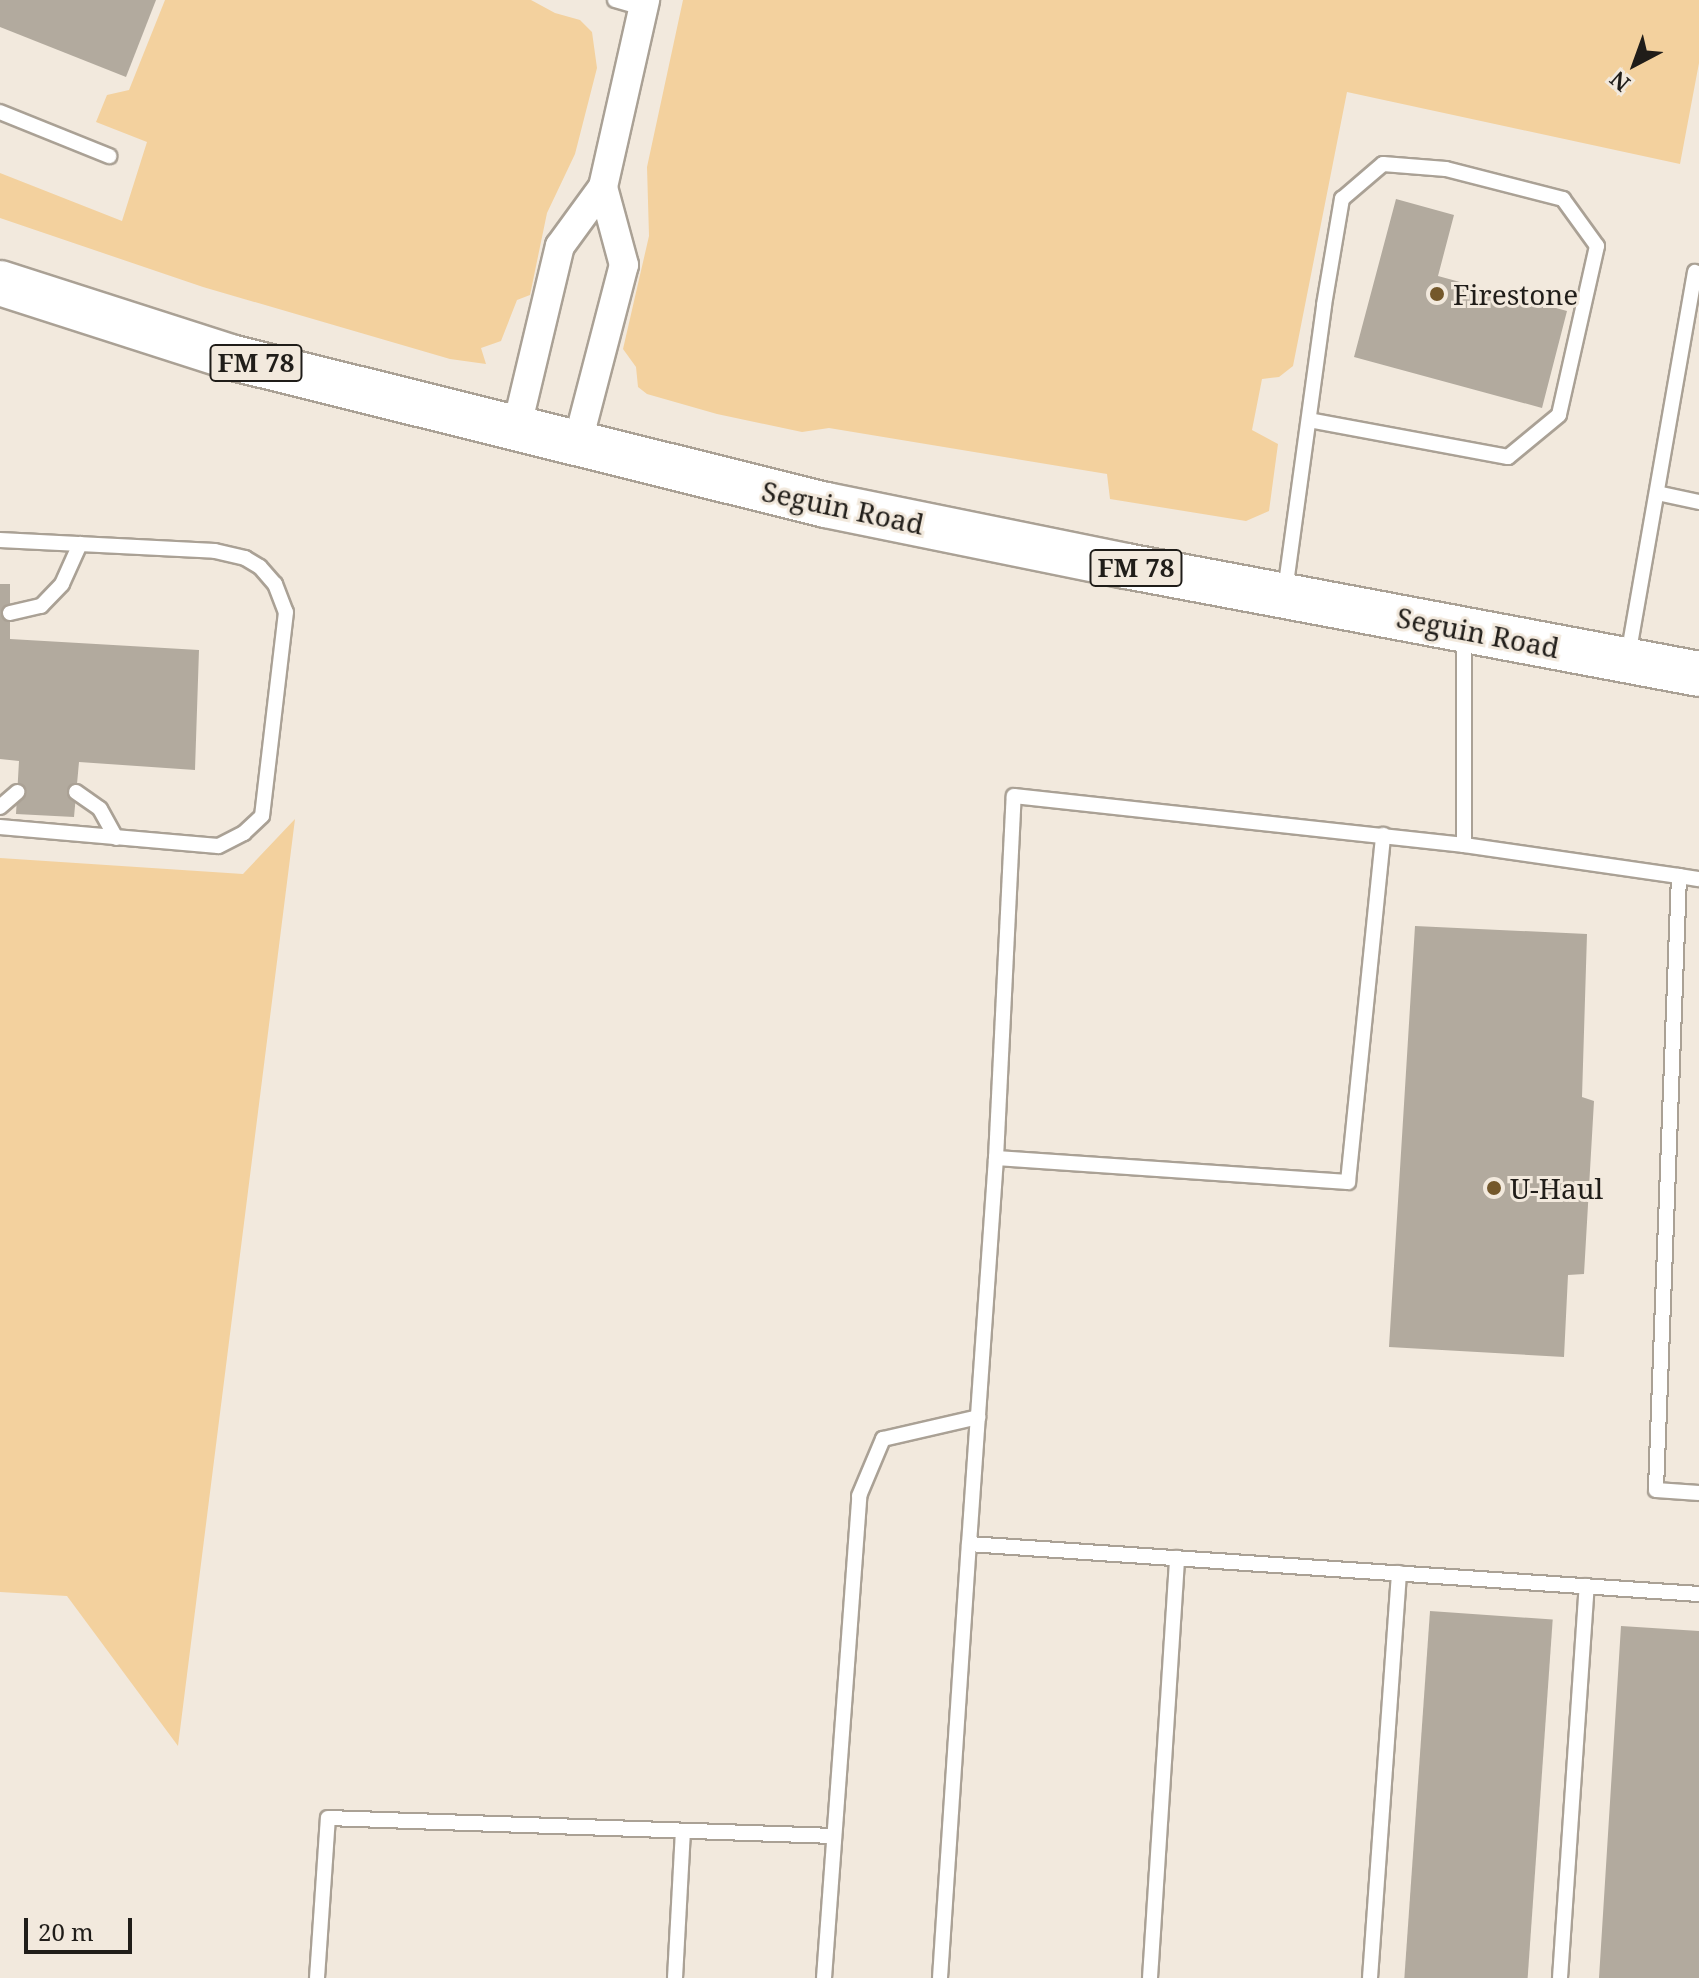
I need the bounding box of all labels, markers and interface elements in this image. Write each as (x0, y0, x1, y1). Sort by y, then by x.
north arrow (1595, 24, 1675, 104)
text: N (1603, 65, 1636, 99)
place label: Firestone (1453, 277, 1578, 311)
marker: Firestone (1428, 285, 1446, 303)
road number: FM 78 (208, 341, 304, 385)
street label: Seguin Road (759, 473, 927, 541)
road number: FM 78 (1088, 546, 1184, 590)
street label: Seguin Road (1394, 600, 1562, 664)
place label: U-Haul (1510, 1171, 1603, 1205)
marker: U-Haul (1485, 1179, 1503, 1197)
scale bar (28, 1902, 136, 1952)
text: 20 m (38, 1915, 94, 1948)

